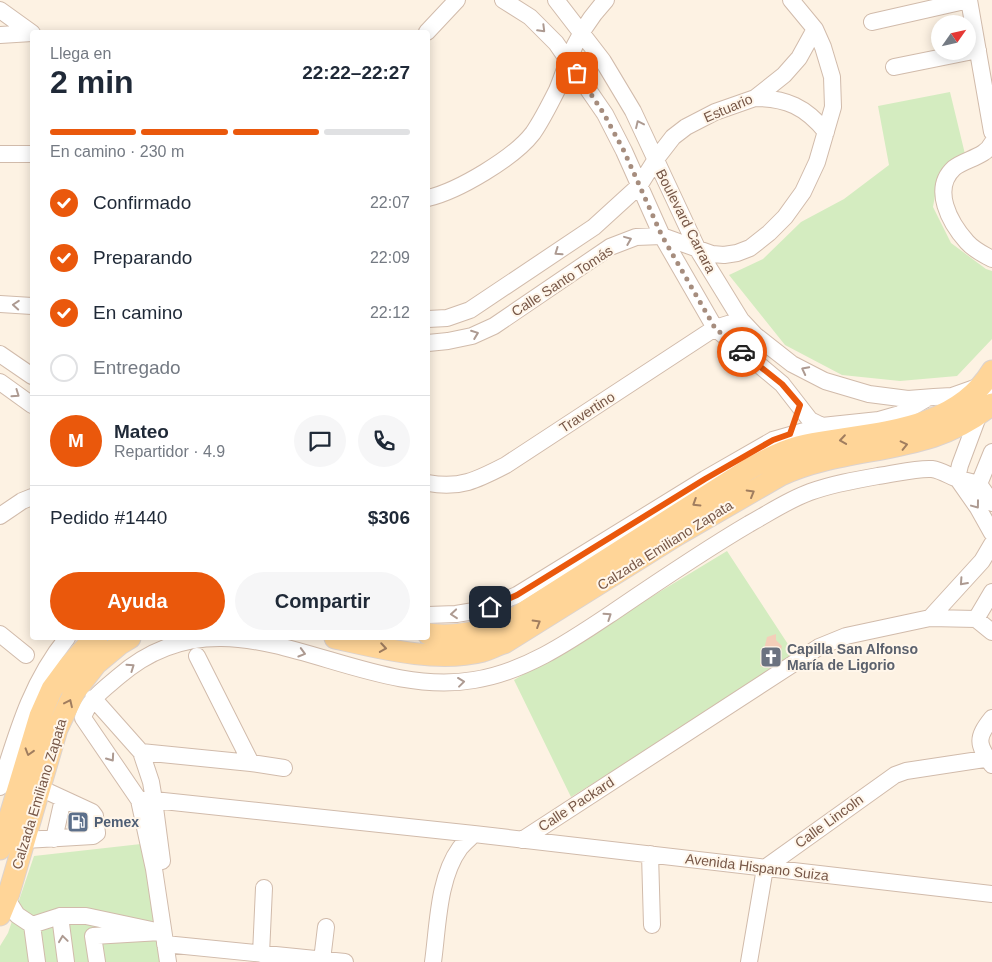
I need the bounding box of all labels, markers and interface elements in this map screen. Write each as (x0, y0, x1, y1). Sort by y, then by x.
north arrow (931, 15, 976, 60)
map controls (931, 15, 976, 60)
one-way arrow (536, 24, 545, 33)
text: Llega en (50, 45, 111, 62)
pin (556, 52, 598, 94)
icon: bag (563, 59, 591, 87)
text: 22:22–22:27 (302, 62, 410, 83)
text: 2 min (50, 64, 134, 100)
street label: Estuario (701, 91, 755, 125)
one-way arrow (635, 121, 645, 130)
text: En camino · 230 m (50, 143, 184, 160)
street label: Boulevard Carrara (653, 166, 719, 276)
icon: check (50, 189, 78, 217)
text: Confirmado (93, 192, 191, 213)
text: 22:07 (370, 194, 410, 211)
one-way arrow (623, 236, 632, 246)
street label: Calle Santo Tomás (508, 242, 616, 320)
icon: check (50, 244, 78, 272)
one-way arrow (554, 246, 564, 255)
text: Preparando (93, 247, 192, 268)
text: 22:09 (370, 249, 410, 266)
icon: check (50, 299, 78, 327)
one-way arrow (12, 300, 20, 311)
text: En camino (93, 302, 183, 323)
text: 22:12 (370, 304, 410, 321)
courier (717, 327, 767, 377)
one-way arrow (470, 330, 479, 340)
icon: car (728, 338, 756, 366)
text: Entregado (93, 357, 181, 378)
one-way arrow (801, 366, 810, 376)
one-way arrow (10, 388, 20, 397)
street label: Travertino (556, 388, 618, 436)
button: chat (294, 415, 346, 467)
button: phone (358, 415, 410, 467)
text: Mateo (114, 421, 169, 442)
text: M (68, 430, 84, 451)
one-way arrow (838, 434, 847, 444)
one-way arrow (900, 440, 909, 451)
text: Repartidor · 4.9 (114, 443, 225, 460)
one-way arrow (745, 489, 754, 499)
street label: Calzada Emiliano Zapata (594, 497, 736, 593)
one-way arrow (692, 497, 701, 506)
one-way arrow (970, 499, 978, 508)
text: Pedido #1440 (50, 507, 167, 528)
text: $306 (368, 507, 410, 528)
button: Ayuda (50, 572, 225, 630)
button: Compartir (235, 572, 410, 630)
one-way arrow (960, 577, 969, 586)
pin (469, 586, 511, 628)
icon: home (476, 593, 504, 621)
one-way arrow (450, 608, 458, 619)
one-way arrow (602, 613, 611, 622)
one-way arrow (532, 620, 541, 630)
place label: Capilla San Alfonso María de Ligorio (787, 641, 918, 673)
one-way arrow (378, 642, 387, 652)
church icon: Capilla San Alfonso María de Ligorio (759, 645, 783, 669)
one-way arrow (298, 647, 306, 657)
one-way arrow (125, 664, 135, 673)
one-way arrow (457, 677, 465, 688)
one-way arrow (63, 699, 74, 708)
street label: Calzada Emiliano Zapata (8, 717, 70, 871)
one-way arrow (24, 748, 34, 756)
one-way arrow (105, 752, 114, 762)
street label: Calle Packard (535, 774, 617, 834)
street label: Calle Lincoln (792, 791, 866, 851)
fuel station icon: Pemex (66, 810, 90, 834)
place label: Pemex (94, 814, 139, 830)
street label: Avenida Hispano Suiza (684, 850, 830, 884)
one-way arrow (58, 935, 69, 943)

